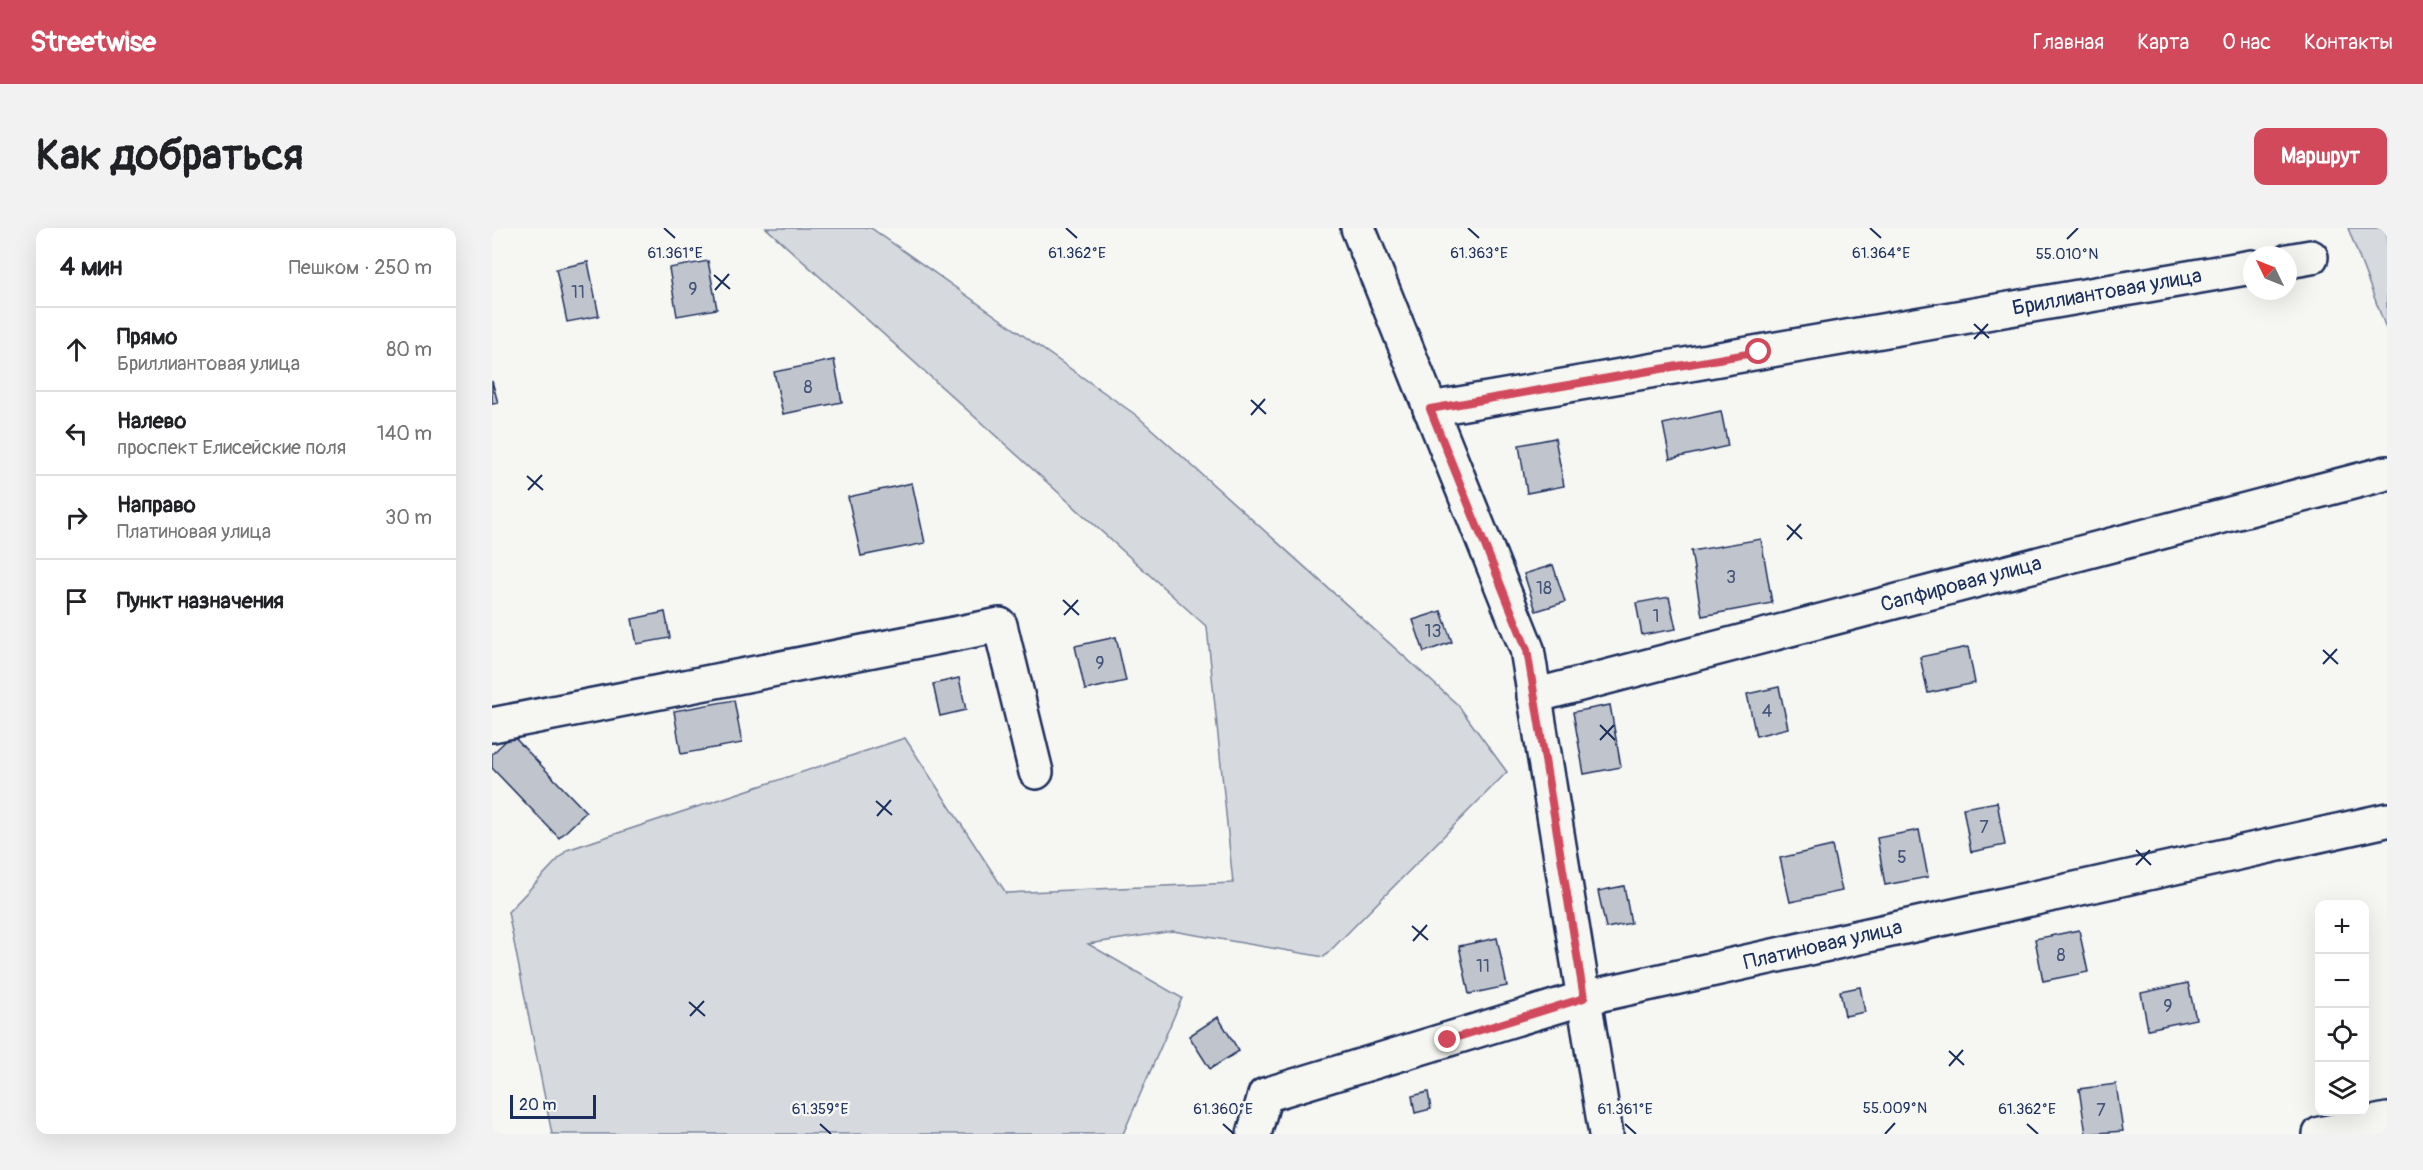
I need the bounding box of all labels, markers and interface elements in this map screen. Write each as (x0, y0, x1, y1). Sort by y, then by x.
text: Streetwise (30, 25, 156, 60)
text: Главная (2033, 29, 2104, 56)
text: Карта (2137, 29, 2189, 56)
text: О нас (2222, 29, 2271, 56)
text: Контакты (2304, 29, 2393, 56)
button: Маршрут (2254, 128, 2387, 185)
text: Как добраться (36, 130, 303, 182)
text: 61.361°E (647, 244, 703, 263)
text: 61.362°E (1048, 244, 1106, 263)
text: 61.363°E (1450, 244, 1508, 263)
text: 61.364°E (1852, 244, 1910, 263)
text: 55.010°N (2036, 245, 2098, 264)
north arrow (2243, 246, 2297, 300)
text: 4 мин (60, 251, 122, 283)
text: Пешком · 250 m (289, 255, 432, 280)
street label: Бриллиантовая улица (2010, 262, 2204, 322)
house number: 9 (688, 278, 698, 301)
house number: 11 (571, 281, 585, 304)
text: Прямо (117, 323, 177, 351)
icon: ahead (60, 333, 93, 366)
text: 80 m (386, 337, 432, 362)
route start (1745, 338, 1771, 364)
text: Бриллиантовая улица (117, 351, 300, 376)
house number: 8 (803, 376, 813, 399)
text: Налево (117, 407, 186, 435)
icon: left (60, 417, 93, 450)
text: 140 m (377, 421, 432, 446)
text: проспект Елисейские поля (117, 435, 346, 460)
text: Направо (117, 491, 196, 519)
icon: right (60, 501, 93, 534)
text: 30 m (385, 505, 432, 530)
text: Платиновая улица (117, 519, 271, 544)
street label: Сапфировая улица (1878, 550, 2044, 618)
house number: 3 (1726, 566, 1736, 589)
house number: 18 (1536, 577, 1552, 600)
icon: arrive (60, 585, 93, 618)
text: Пункт назначения (117, 587, 284, 615)
house number: 1 (1652, 605, 1660, 628)
house number: 13 (1424, 620, 1442, 643)
house number: 9 (1095, 652, 1105, 675)
house number: 4 (1762, 700, 1773, 723)
house number: 7 (1979, 816, 1989, 839)
house number: 5 (1897, 846, 1907, 869)
map controls (2315, 900, 2369, 1116)
button: + (2315, 900, 2369, 954)
street label: Платиновая улица (1741, 914, 1905, 976)
house number: 8 (2056, 944, 2066, 967)
button: − (2315, 954, 2369, 1008)
house number: 11 (1476, 955, 1490, 978)
house number: 9 (2163, 995, 2173, 1018)
button: locate (2315, 1008, 2369, 1062)
route end (1434, 1026, 1460, 1052)
button: layers (2315, 1062, 2369, 1116)
scale bar (510, 1092, 596, 1120)
text: 20 m (519, 1095, 557, 1115)
text: 55.009°N (1863, 1099, 1927, 1118)
house number: 7 (2096, 1099, 2106, 1122)
text: 61.359°E (792, 1100, 848, 1119)
text: 61.360°E (1193, 1100, 1253, 1119)
text: 61.361°E (1597, 1100, 1653, 1119)
text: 61.362°E (1998, 1100, 2056, 1119)

